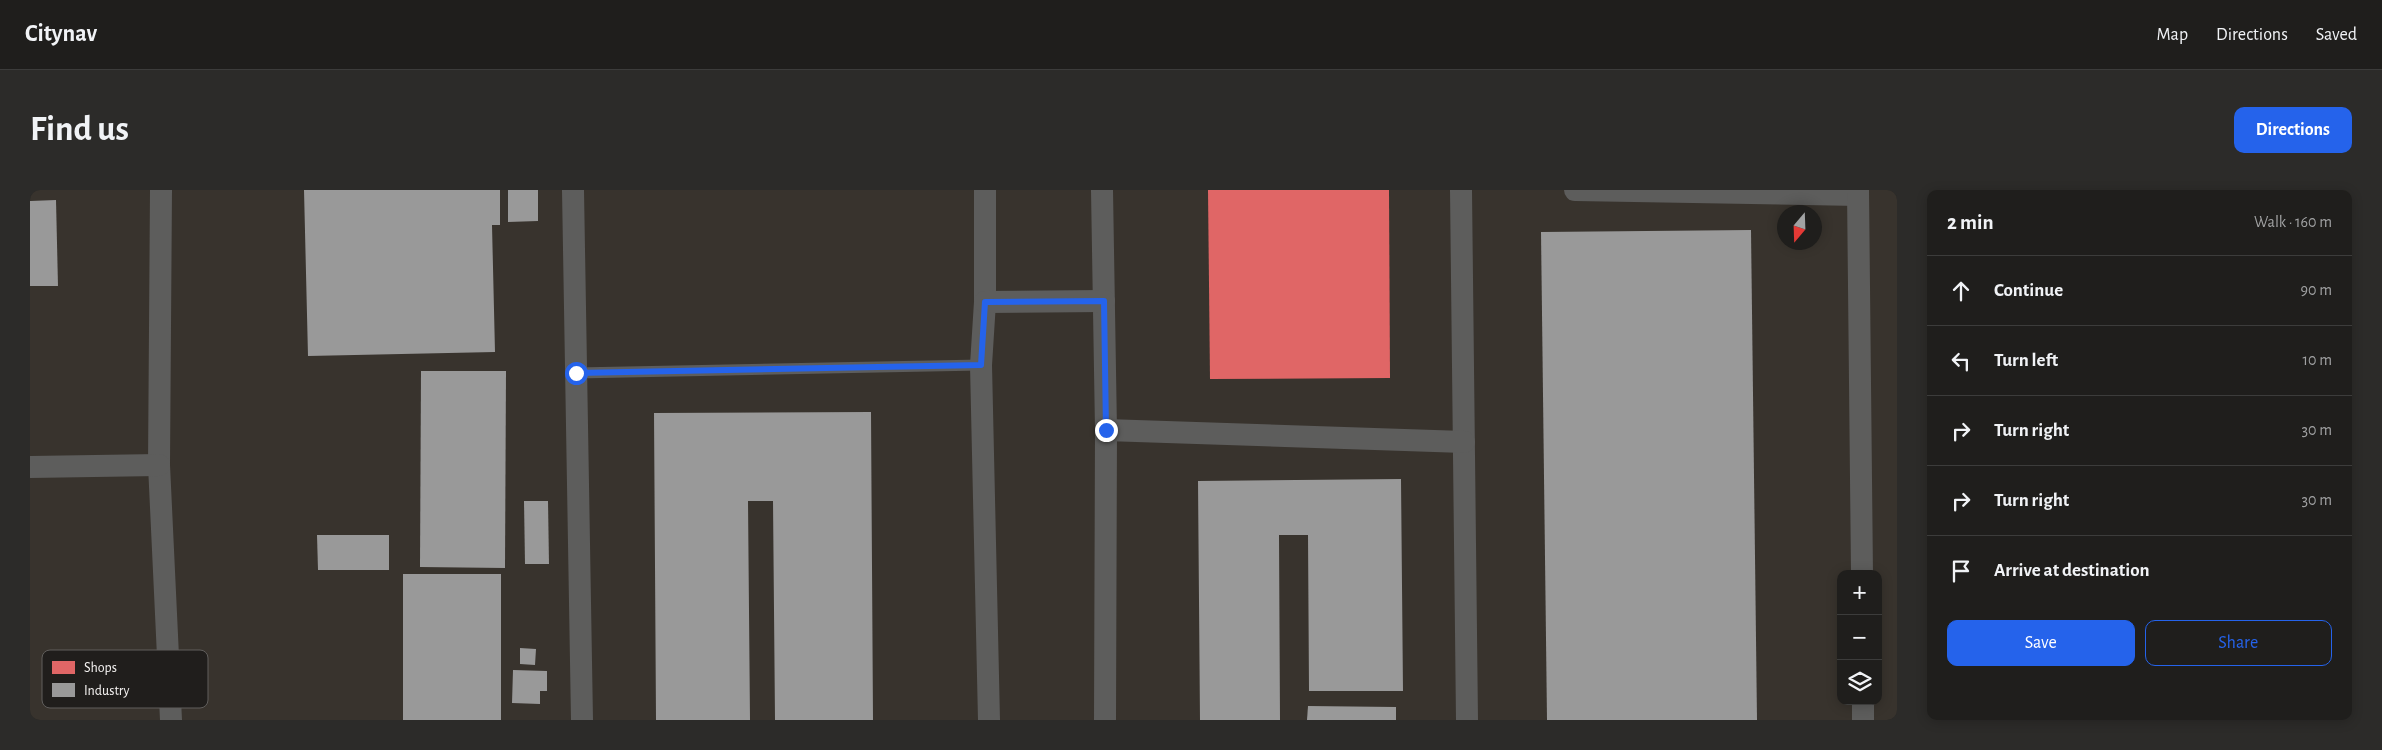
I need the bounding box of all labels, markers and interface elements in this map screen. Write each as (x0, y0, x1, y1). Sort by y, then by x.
text: Citynav (25, 22, 97, 46)
text: Map (2157, 26, 2188, 44)
text: Directions (2216, 26, 2288, 44)
text: Saved (2316, 26, 2357, 44)
button: Directions (2234, 107, 2352, 153)
text: Find us (30, 112, 129, 147)
north arrow (1777, 205, 1822, 250)
text: 2 min (1947, 212, 1994, 233)
text: Walk · 160 m (2254, 214, 2332, 230)
icon: ahead (1947, 277, 1975, 305)
text: Continue (1994, 281, 2063, 300)
text: 90 m (2301, 282, 2332, 298)
icon: left (1947, 347, 1975, 375)
text: Turn left (1994, 351, 2058, 370)
text: 10 m (2303, 352, 2332, 368)
route start (565, 362, 588, 385)
icon: right (1947, 417, 1975, 445)
route end (1095, 419, 1118, 442)
text: Turn right (1994, 421, 2069, 440)
text: 30 m (2302, 422, 2332, 438)
icon: right (1947, 487, 1975, 515)
text: Turn right (1994, 491, 2069, 510)
text: 30 m (2302, 492, 2332, 508)
icon: arrive (1947, 557, 1975, 585)
text: Arrive at destination (1994, 561, 2150, 580)
map controls (1837, 570, 1882, 705)
button: + (1837, 570, 1882, 615)
button: − (1837, 615, 1882, 660)
button: Save (1947, 620, 2135, 666)
button: Share (2145, 620, 2332, 666)
legend (42, 650, 208, 708)
button: layers (1837, 660, 1882, 705)
text: Shops (84, 661, 117, 675)
text: Industry (84, 684, 130, 698)

